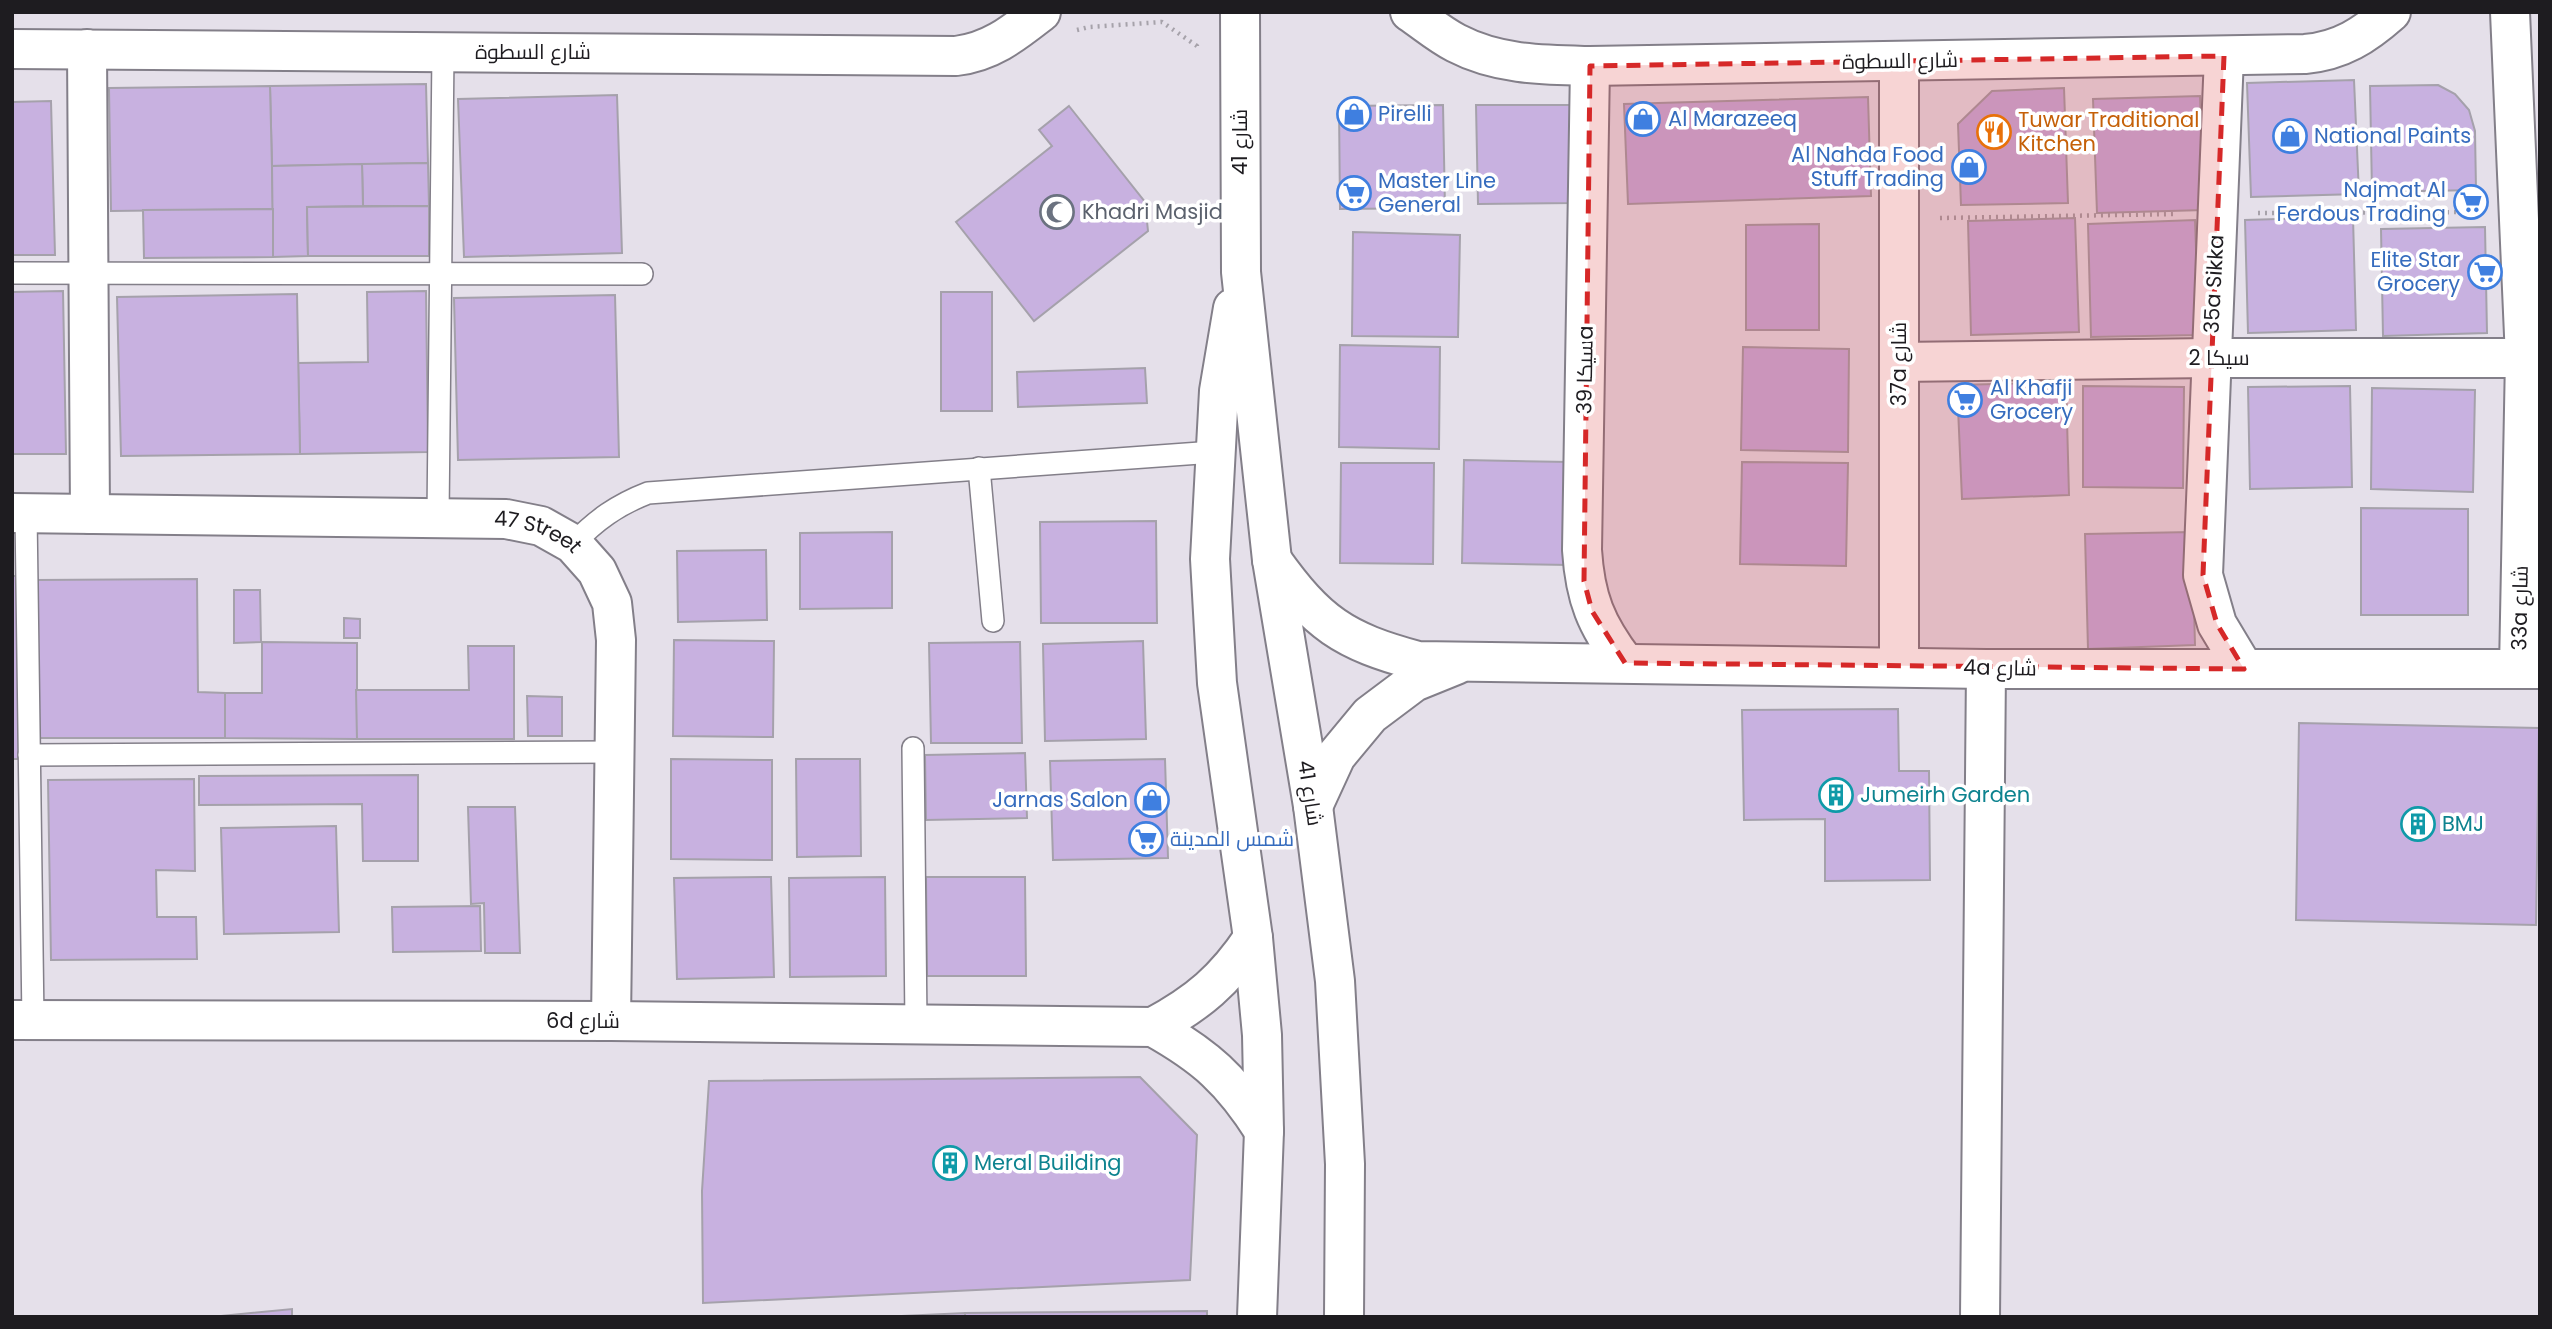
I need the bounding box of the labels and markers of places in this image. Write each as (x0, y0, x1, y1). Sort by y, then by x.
shop icon: Pirelli (1335, 95, 1373, 133)
place label: Pirelli (1378, 99, 1432, 128)
shop icon: Al Marazeeq (1624, 100, 1662, 138)
place label: Al Marazeeq (1668, 104, 1797, 133)
place label: Tuwar Traditional Kitchen (2018, 105, 2199, 158)
restaurant icon: Tuwar Traditional Kitchen (1975, 113, 2013, 151)
shop icon: National Paints (2271, 117, 2309, 155)
place label: National Paints (2314, 121, 2471, 150)
place label: Al Nahda Food Stuff Trading (1791, 140, 1944, 193)
shop icon: Al Nahda Food Stuff Trading (1950, 148, 1988, 186)
place label: Master Line General (1378, 166, 1496, 219)
supermarket icon: Master Line General (1335, 174, 1373, 212)
place label: Najmat Al Ferdous Trading (2277, 175, 2446, 228)
supermarket icon: Najmat Al Ferdous Trading (2452, 183, 2490, 221)
mosque icon: Khadri Masjid (1038, 193, 1076, 231)
place label: Khadri Masjid (1082, 197, 1223, 226)
place label: Elite Star Grocery (2371, 245, 2460, 298)
supermarket icon: Elite Star Grocery (2466, 253, 2504, 291)
place label: Al Khafji Grocery (1990, 373, 2073, 426)
supermarket icon: Al Khafji Grocery (1946, 381, 1984, 419)
building icon: Jumeirh Garden (1817, 776, 1855, 814)
place label: Jumeirh Garden (1860, 780, 2030, 809)
shop icon: Jarnas Salon (1133, 781, 1171, 819)
place label: Jarnas Salon (992, 785, 1128, 814)
building icon: BMJ (2399, 805, 2437, 843)
place label: BMJ (2442, 809, 2484, 838)
supermarket icon: شمس المدينة (1127, 820, 1165, 858)
place label: شمس المدينة (1170, 824, 1294, 853)
building icon: Meral Building (931, 1144, 969, 1182)
place label: Meral Building (974, 1148, 1122, 1177)

